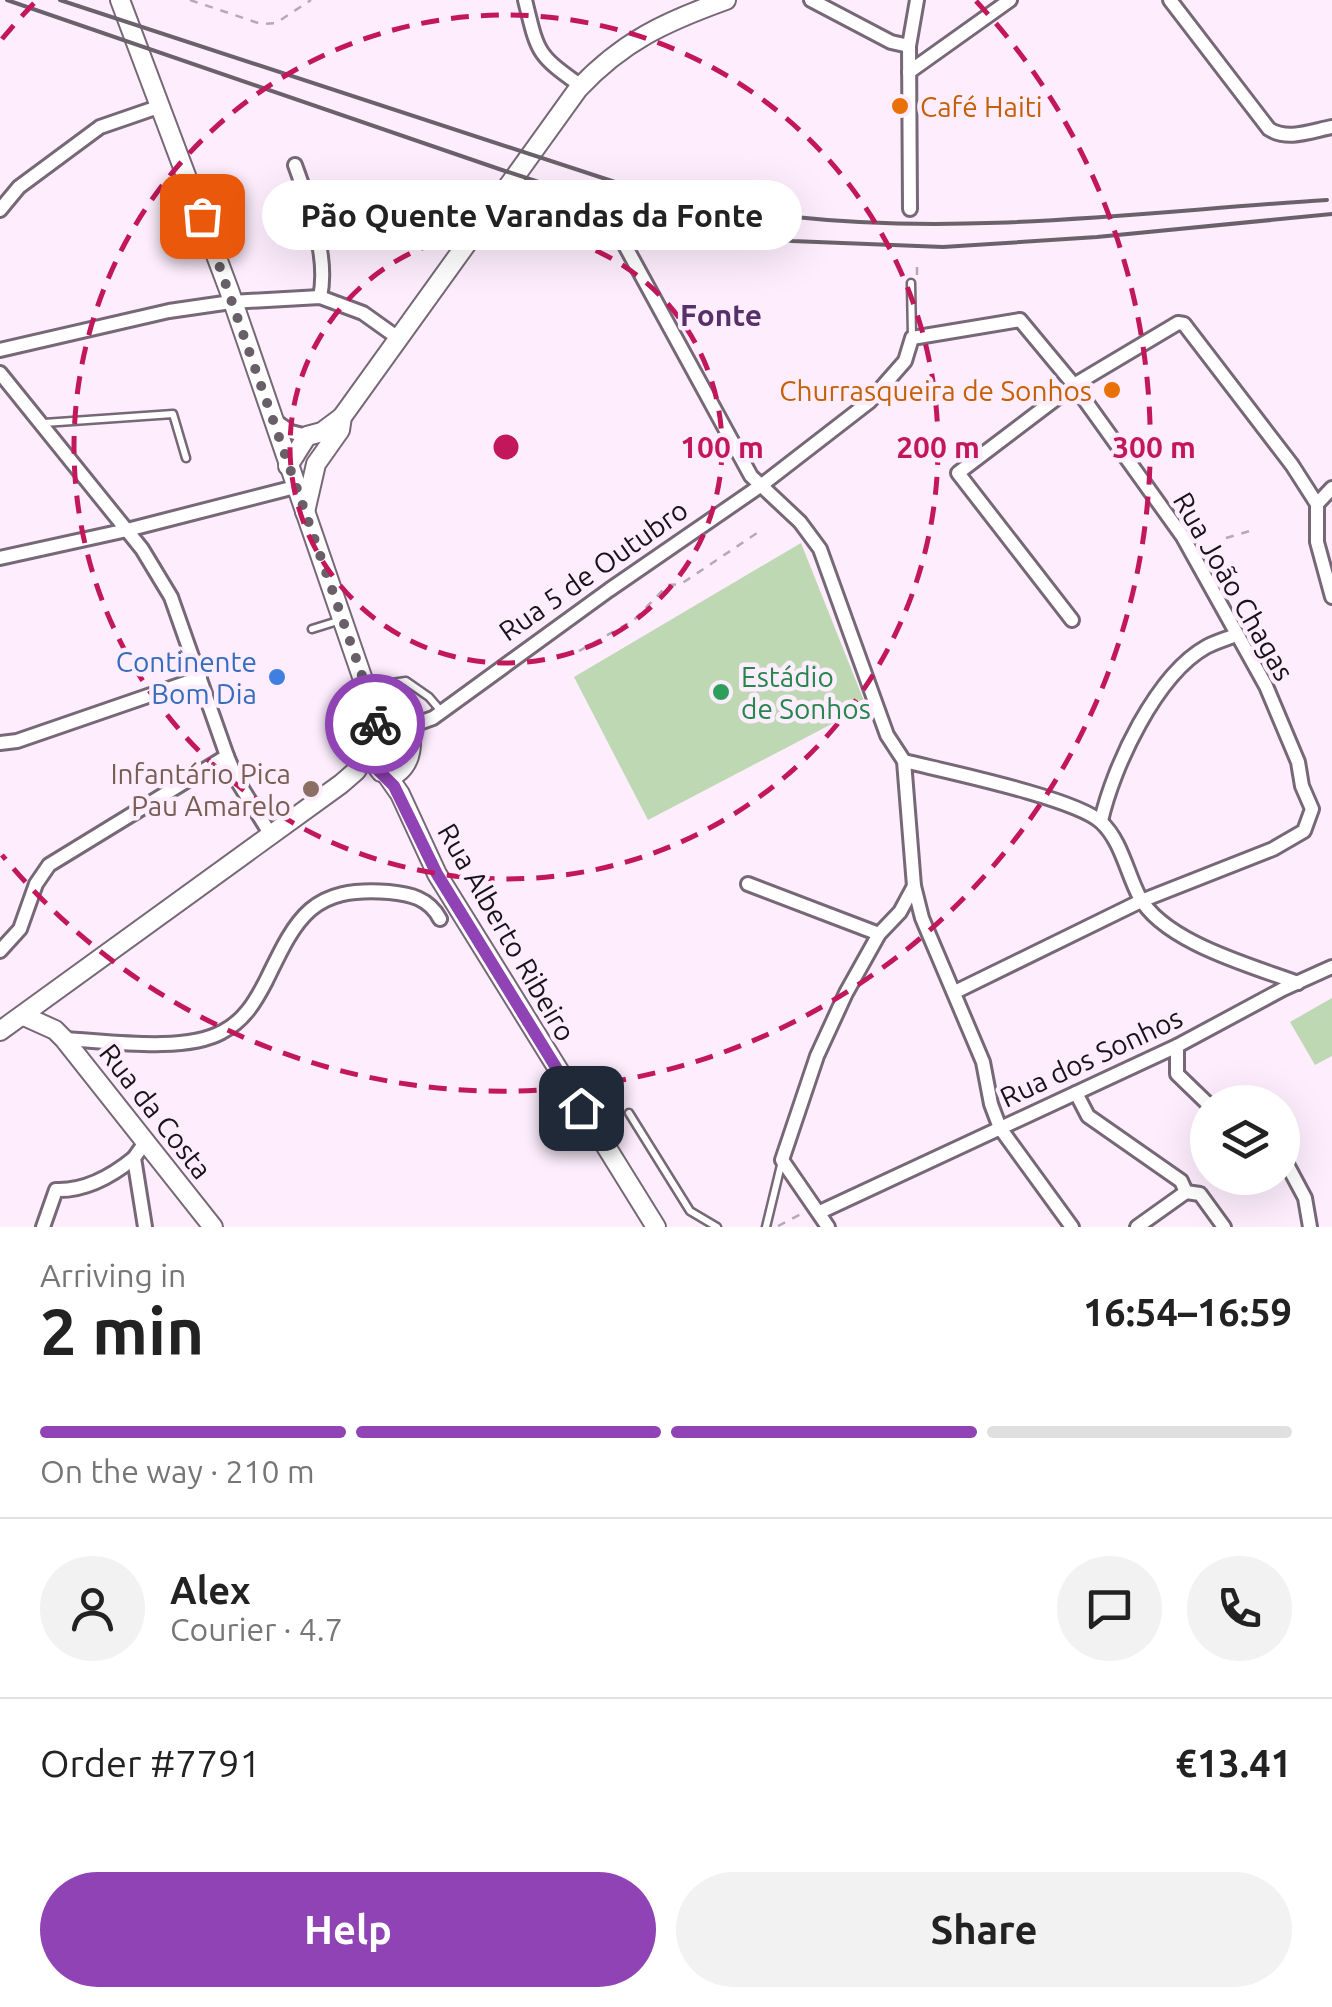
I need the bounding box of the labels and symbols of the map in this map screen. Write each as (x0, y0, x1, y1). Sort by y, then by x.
place label: Café Haiti (920, 91, 1043, 122)
marker: Café Haiti (889, 95, 911, 117)
pin (160, 174, 245, 259)
callout: Pão Quente Varandas da Fonte (262, 181, 802, 251)
district label: Fonte (680, 298, 762, 332)
place label: Churrasqueira de Sonhos (779, 375, 1092, 406)
marker: Churrasqueira de Sonhos (1101, 379, 1123, 401)
centre of rings (488, 429, 524, 465)
text: 100 m (680, 430, 764, 464)
text: 200 m (896, 430, 980, 464)
text: 300 m (1112, 430, 1196, 464)
street label: Rua João Chagas (1168, 487, 1300, 685)
street label: Rua 5 de Outubro (493, 493, 693, 647)
place label: Continente Bom Dia (116, 646, 257, 709)
place label: Estádio de Sonhos (741, 661, 871, 724)
marker: Continente Bom Dia (266, 666, 288, 688)
courier (325, 674, 425, 774)
marker: Estádio de Sonhos (710, 681, 732, 703)
place label: Infantário Pica Pau Amarelo (110, 758, 291, 821)
marker: Infantário Pica Pau Amarelo (300, 778, 322, 800)
street label: Rua Alberto Ribeiro (432, 818, 582, 1046)
street label: Rua dos Sonhos (995, 1001, 1187, 1113)
street label: Rua da Costa (94, 1037, 218, 1185)
pin (539, 1066, 624, 1151)

